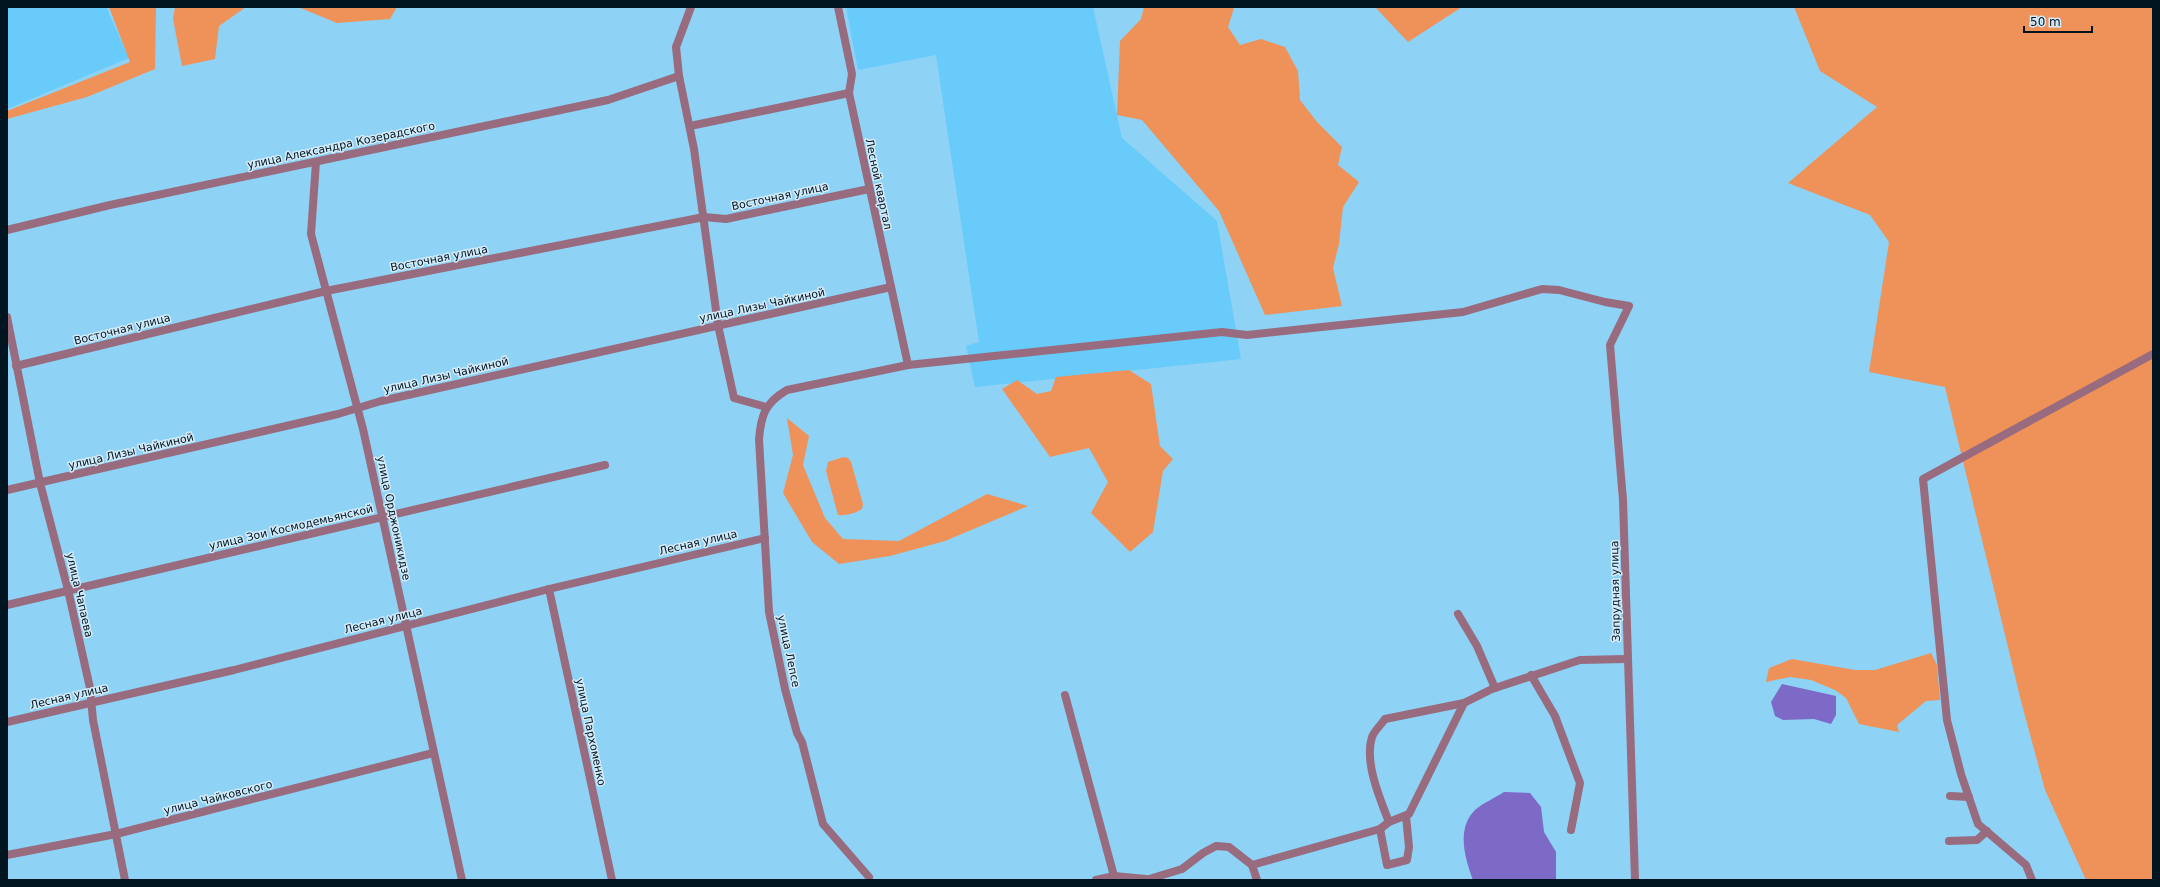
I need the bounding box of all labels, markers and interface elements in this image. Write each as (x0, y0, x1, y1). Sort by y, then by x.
scale bar (2024, 8, 2092, 34)
text: 50 m (2030, 15, 2061, 29)
street label: улица Александра Козерадского (246, 119, 436, 172)
street label: Лесной квартал (863, 137, 895, 231)
street label: Восточная улица (730, 180, 830, 213)
street label: Восточная улица (389, 243, 489, 274)
street label: улица Лизы Чайкиной (698, 286, 826, 325)
street label: Восточная улица (73, 311, 172, 348)
street label: улица Лизы Чайкиной (382, 355, 510, 396)
street label: улица Лизы Чайкиной (67, 431, 195, 472)
street label: улица Орджоникидзе (374, 455, 413, 582)
street label: улица Зои Космодемьянской (208, 502, 374, 553)
street label: Лесная улица (658, 527, 739, 558)
street label: Запрудная улица (1608, 540, 1623, 642)
street label: улица Чапаева (63, 551, 96, 639)
street label: Лесная улица (343, 604, 424, 636)
street label: улица Лепсе (775, 614, 803, 689)
street label: улица Пархоменко (573, 677, 608, 787)
street label: Лесная улица (29, 681, 110, 712)
street label: улица Чайковского (162, 778, 274, 817)

